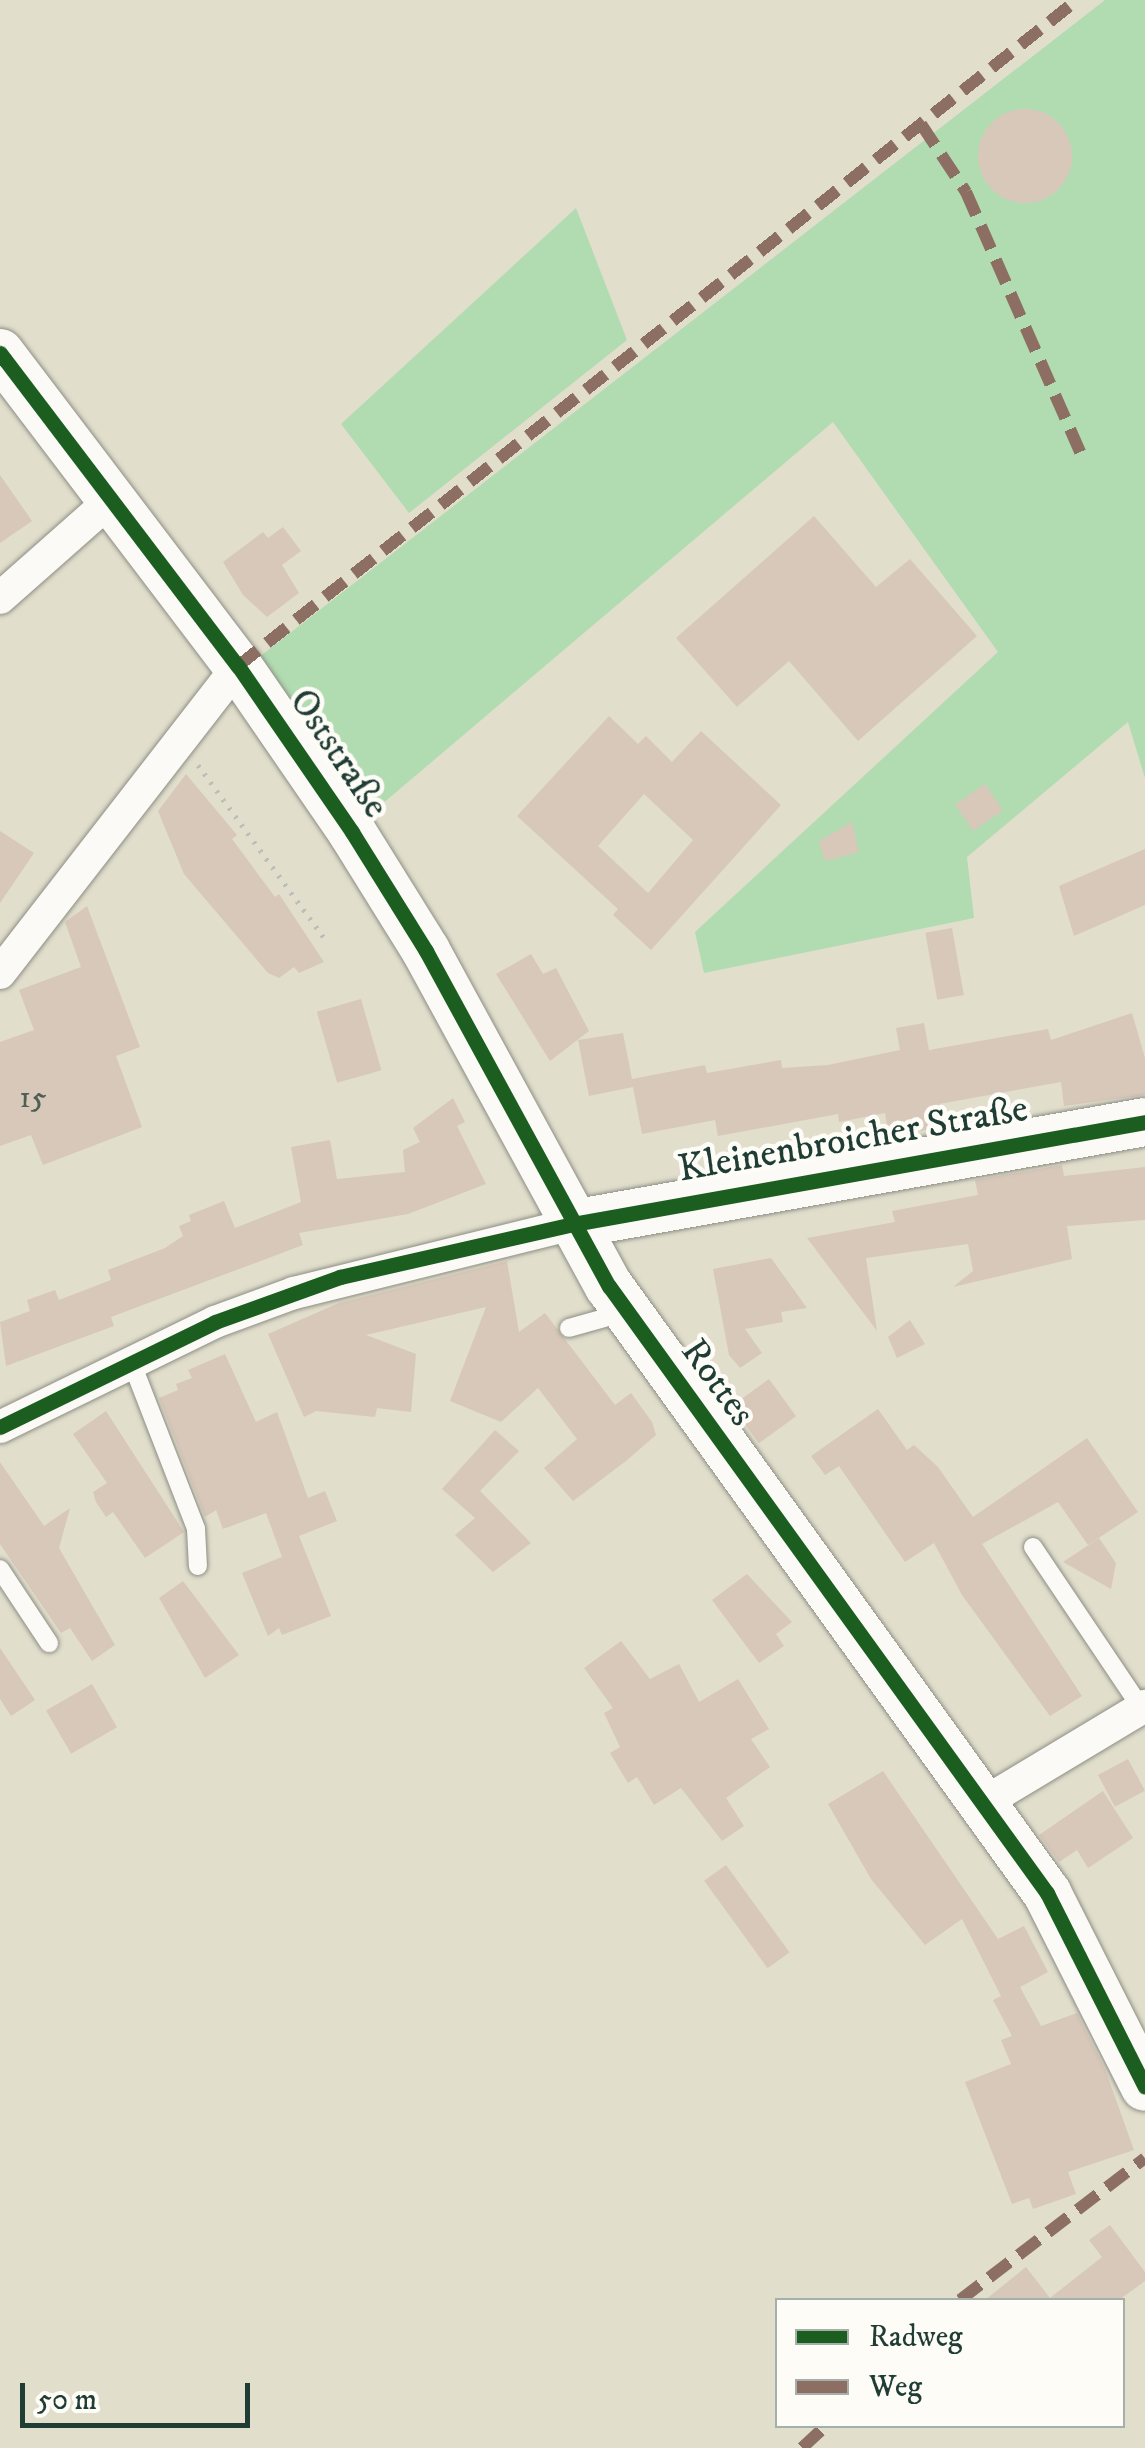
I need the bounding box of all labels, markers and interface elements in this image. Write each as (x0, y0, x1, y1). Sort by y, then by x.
street label: Oststraße (278, 681, 398, 827)
house number: 15 (19, 1079, 47, 1117)
street label: Kleinenbroicher Straße (675, 1087, 1031, 1193)
street label: Rottes (670, 1331, 764, 1435)
legend (775, 2298, 1125, 2428)
text: Radweg (869, 2319, 963, 2356)
scale bar (25, 2363, 255, 2425)
text: Weg (869, 2369, 922, 2406)
text: 50 m (37, 2382, 97, 2419)

